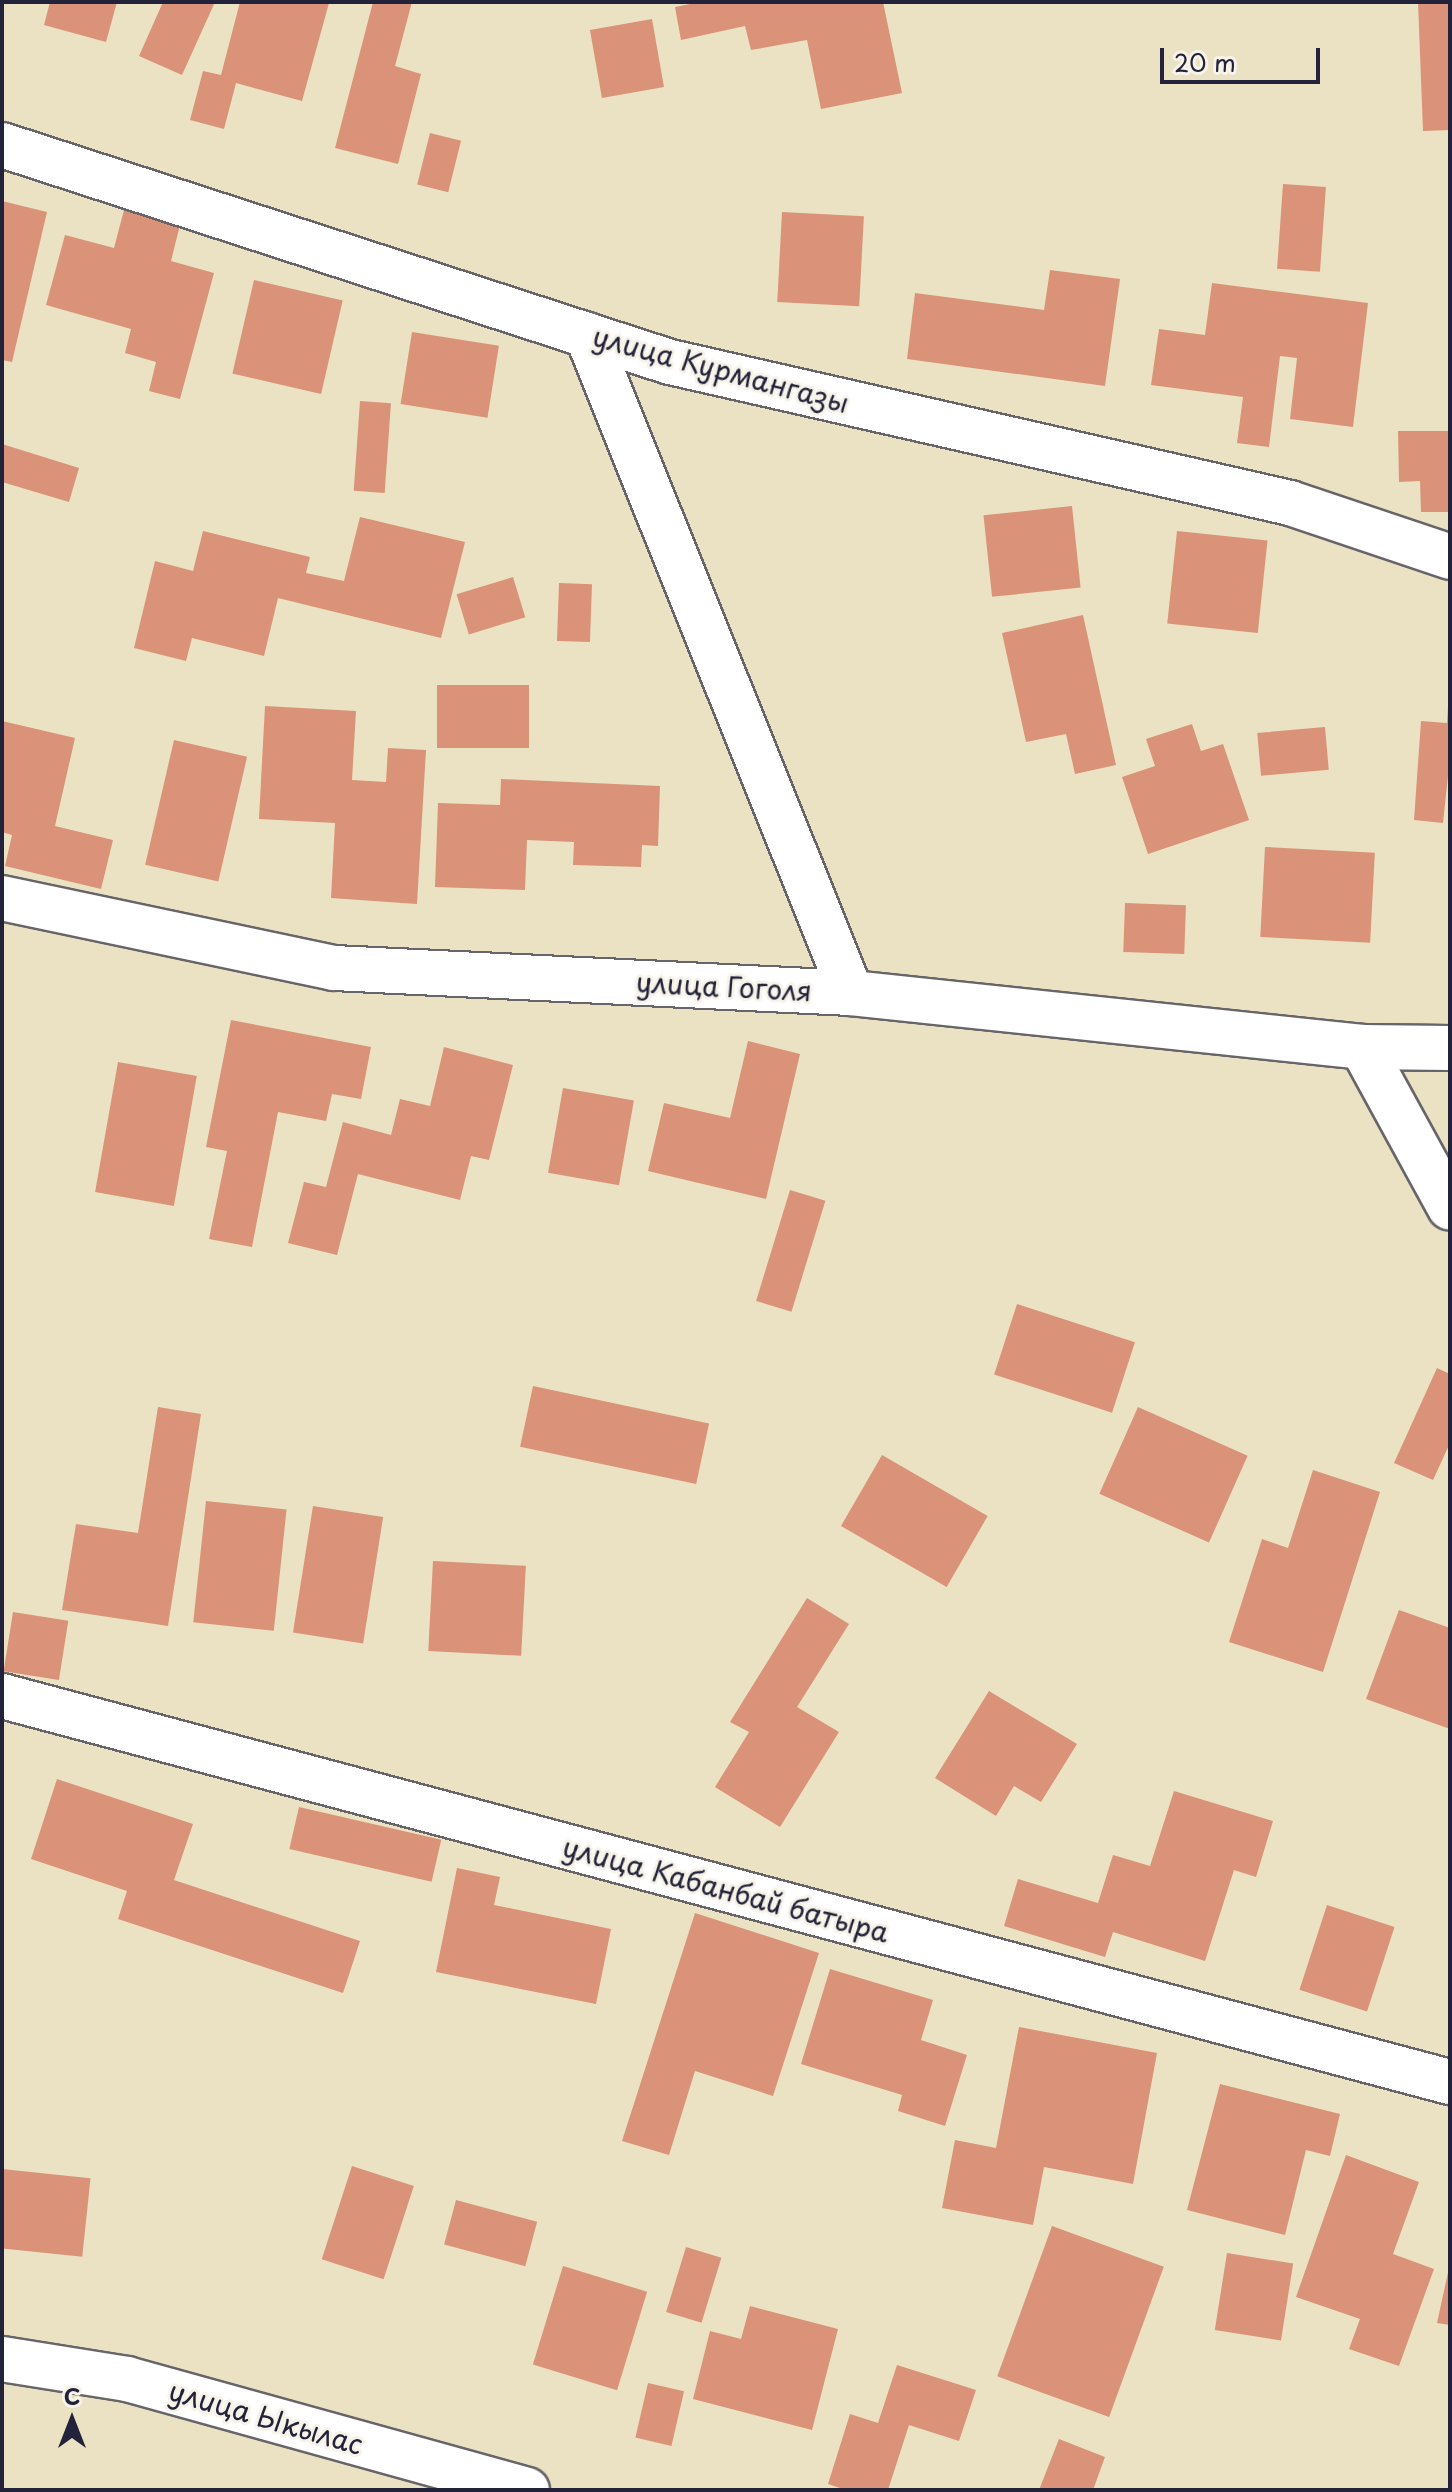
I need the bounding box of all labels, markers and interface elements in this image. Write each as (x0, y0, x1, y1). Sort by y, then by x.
scale bar (1164, 32, 1324, 82)
text: 20 m (1174, 44, 1236, 80)
street label: улица Курмангазы (589, 318, 853, 420)
street label: улица Гоголя (634, 965, 814, 1007)
street label: улица Кабанбай батыра (558, 1829, 894, 1949)
street label: улица Ыкылас (165, 2373, 367, 2461)
text: С (64, 2379, 80, 2412)
north arrow (32, 2380, 112, 2460)

